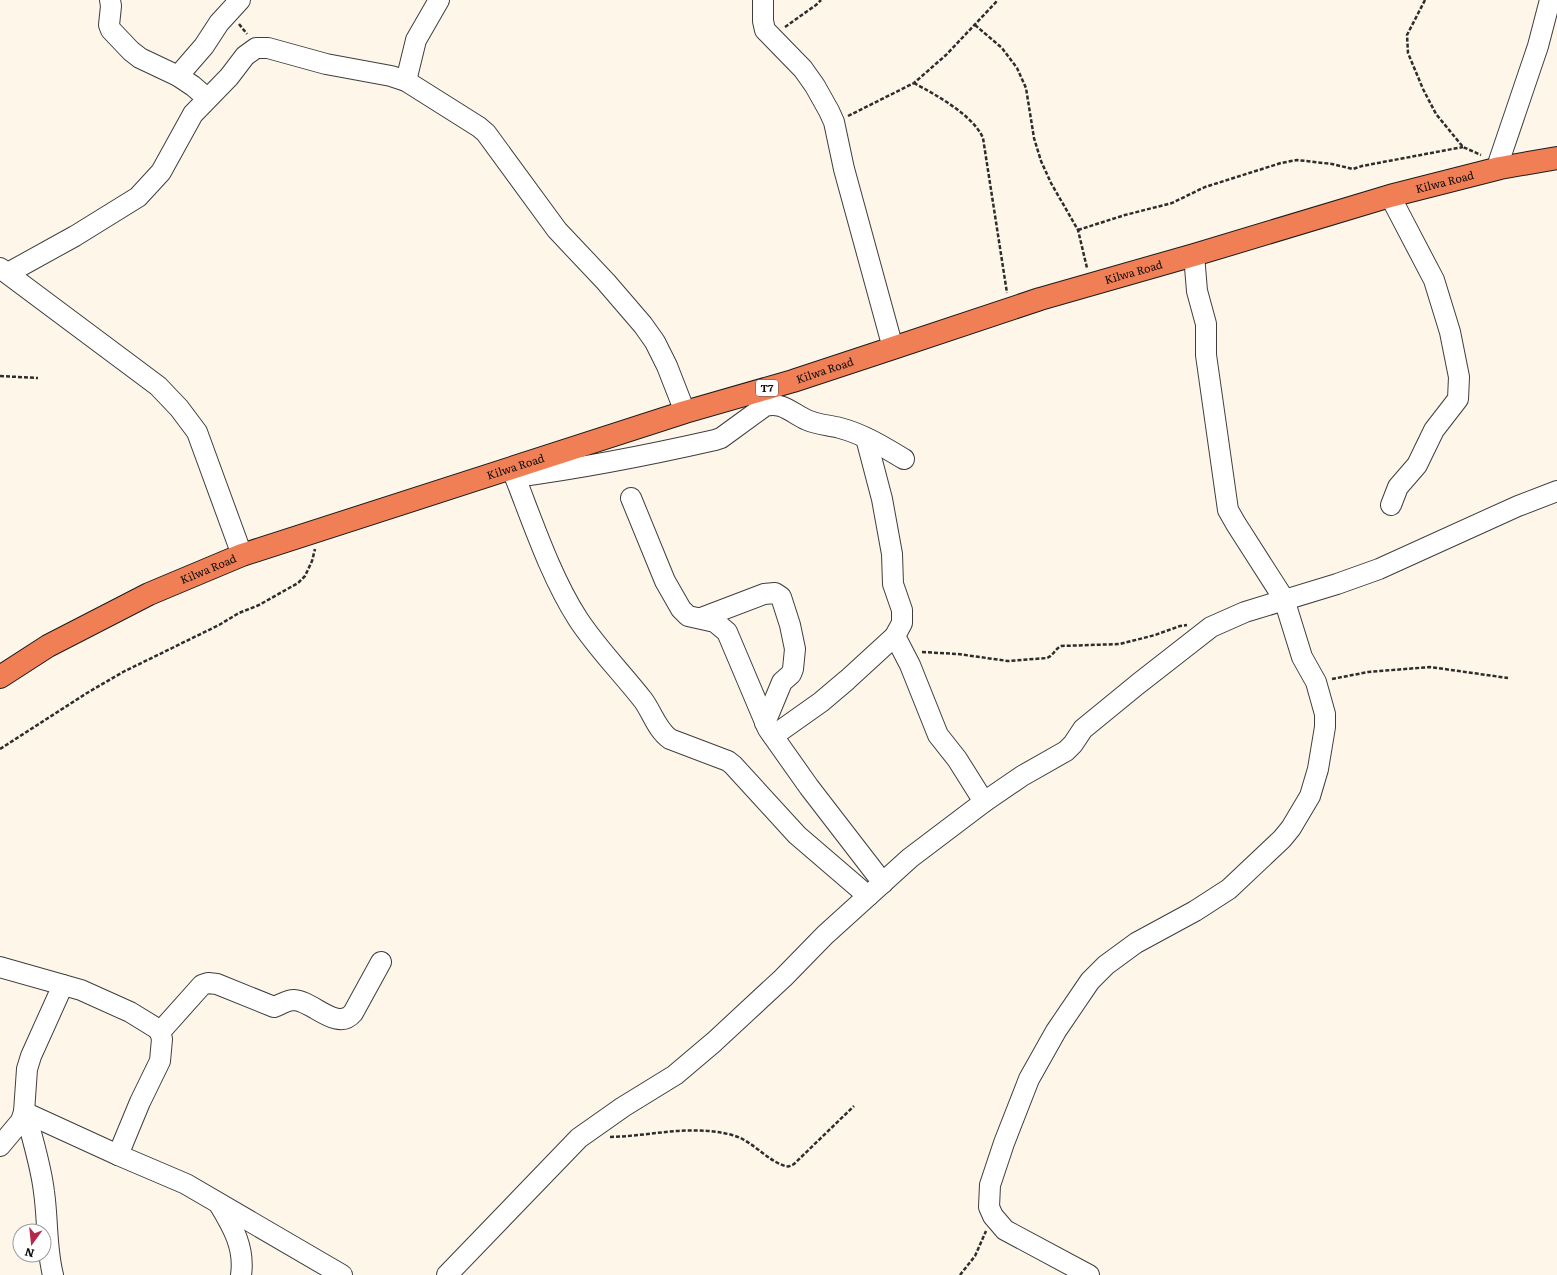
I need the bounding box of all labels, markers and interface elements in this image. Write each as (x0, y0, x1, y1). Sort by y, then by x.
street label: Kilwa Road (1414, 166, 1476, 196)
street label: Kilwa Road (1102, 255, 1164, 287)
street label: Kilwa Road (794, 353, 856, 386)
road number: T7 (756, 380, 778, 396)
street label: Kilwa Road (484, 449, 546, 483)
street label: Kilwa Road (177, 549, 239, 587)
north arrow (12, 1223, 52, 1263)
text: N (23, 1245, 36, 1263)

